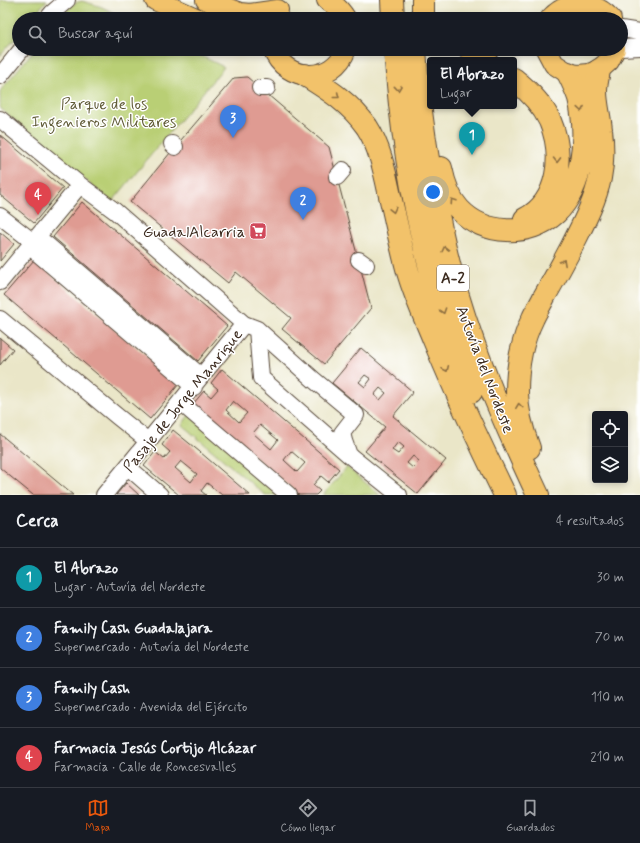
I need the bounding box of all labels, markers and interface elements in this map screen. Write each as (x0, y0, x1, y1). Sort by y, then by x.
search box (12, 12, 628, 56)
icon: search (26, 23, 48, 45)
text: Buscar aquí (58, 24, 133, 44)
popup (427, 57, 517, 109)
text: El Abrazo (440, 65, 504, 85)
one-way arrow (393, 85, 402, 91)
text: Lugar (440, 85, 472, 102)
one-way arrow (333, 91, 340, 98)
park label: Parque de los Ingenieros Militares (32, 94, 176, 134)
pin: 3 (220, 105, 246, 138)
one-way arrow (576, 106, 585, 112)
pin: 1 (459, 122, 485, 155)
one-way arrow (553, 157, 561, 163)
pin: 4 (25, 182, 51, 215)
your location (423, 182, 443, 202)
pin: 2 (290, 187, 316, 220)
one-way arrow (451, 198, 458, 205)
one-way arrow (388, 207, 396, 213)
supermarket icon: GuadalAlcarria (248, 221, 268, 241)
place label: GuadalAlcarria (143, 222, 245, 243)
one-way arrow (442, 246, 450, 252)
one-way arrow (558, 259, 566, 266)
road number: A-2 (437, 265, 469, 291)
street label: Autovía del Nordeste (451, 303, 519, 436)
one-way arrow (438, 307, 446, 314)
street label: Pasaje de Jorge Manrique (119, 325, 248, 477)
one-way arrow (441, 364, 449, 372)
one-way arrow (514, 403, 523, 409)
map controls (592, 411, 628, 483)
button: locate (592, 411, 628, 447)
button: layers (592, 447, 628, 483)
text: Cerca (16, 510, 59, 532)
text: 4 resultados (556, 513, 624, 530)
text: El Abrazo (54, 559, 118, 579)
text: 1 (26, 569, 32, 586)
text: 30 m (597, 569, 624, 586)
text: Lugar · Autovía del Nordeste (54, 579, 206, 596)
text: Family Cash Guadalajara (54, 619, 212, 639)
text: 2 (26, 629, 32, 646)
text: 70 m (595, 629, 624, 646)
text: Supermercado · Autovía del Nordeste (54, 639, 249, 656)
text: Family Cash (54, 679, 130, 699)
text: 3 (26, 689, 32, 706)
text: 110 m (591, 689, 624, 706)
text: Supermercado · Avenida del Ejército (54, 699, 247, 716)
text: Farmacia Jesús Cortijo Alcázar (54, 739, 256, 759)
text: 4 (25, 749, 33, 766)
text: 210 m (590, 749, 624, 766)
text: Farmacia · Calle de Roncesvalles (54, 759, 236, 776)
tab: Mapa (85, 797, 110, 835)
tab: Cómo llegar (281, 797, 336, 835)
tab: Guardados (506, 797, 555, 835)

